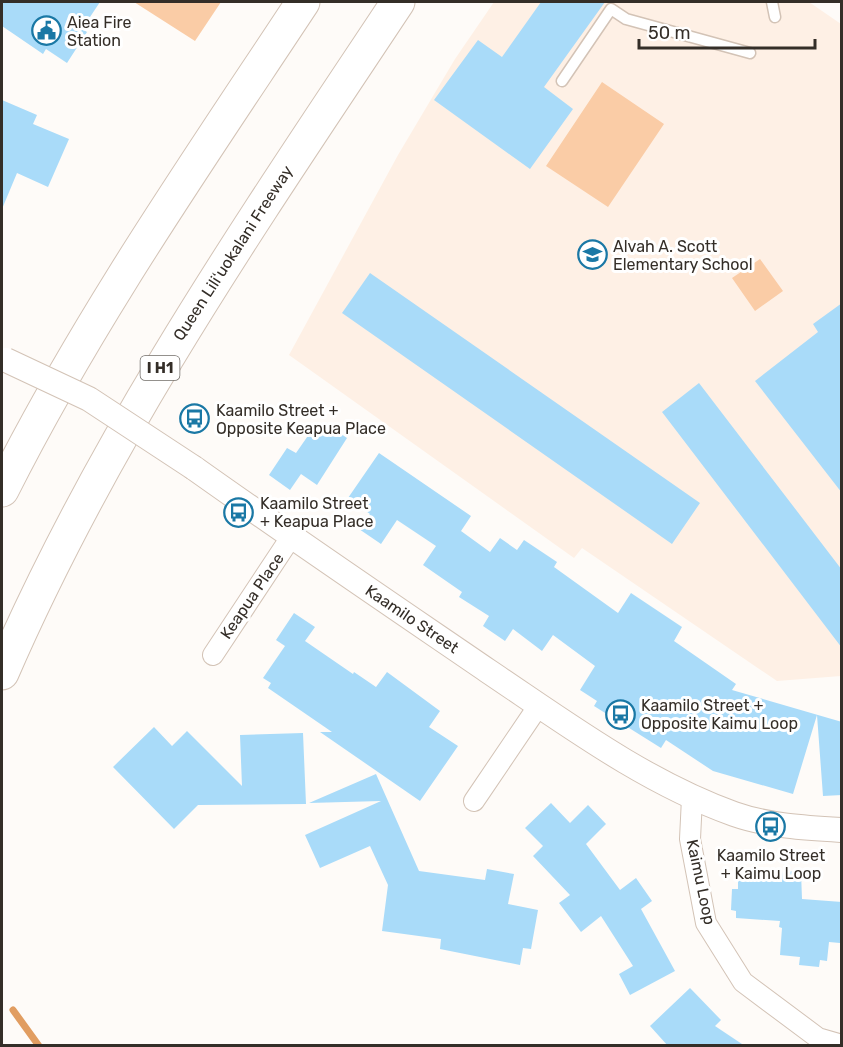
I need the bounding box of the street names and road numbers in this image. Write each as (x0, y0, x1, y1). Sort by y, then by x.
street label: Queen Liliʻuokalani Freeway (169, 162, 297, 344)
road number: I H1 (140, 356, 180, 380)
street label: Keapua Place (216, 549, 288, 643)
street label: Kaamilo Street (362, 581, 462, 657)
street label: Kaimu Loop (683, 838, 719, 926)

